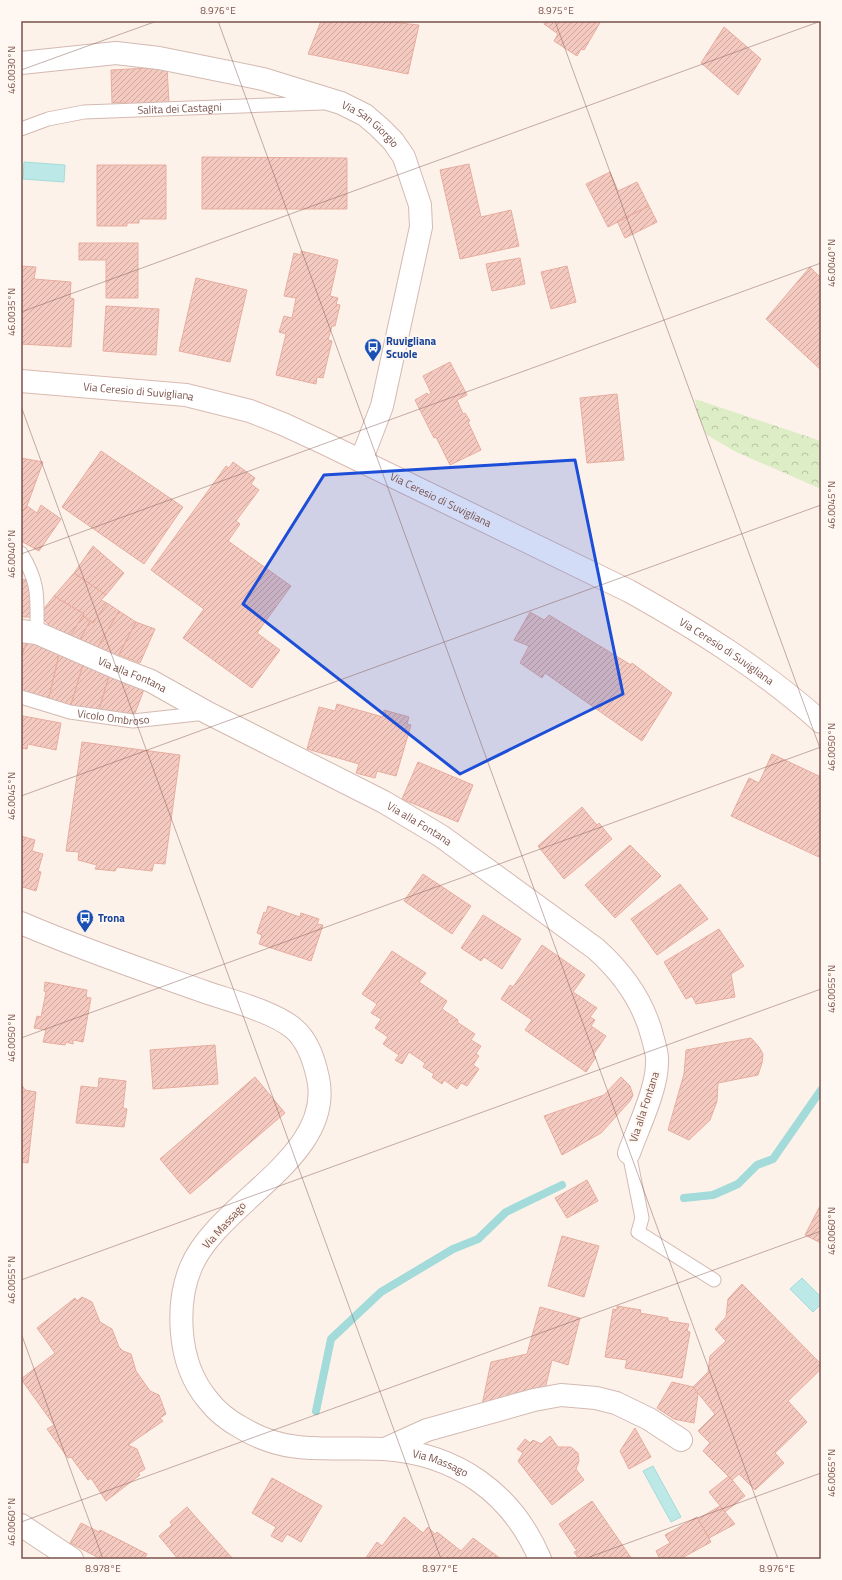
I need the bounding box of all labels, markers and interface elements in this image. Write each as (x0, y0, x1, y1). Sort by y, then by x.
text: 8.976°E (200, 3, 236, 18)
text: 8.975°E (538, 3, 574, 18)
text: 46.0030°N (4, 46, 19, 94)
street label: Via San Giorgio (339, 97, 403, 151)
street label: Salita dei Castagni (137, 99, 222, 118)
text: 46.0040°N (824, 239, 839, 287)
text: 46.0035°N (4, 288, 19, 336)
place label: Ruvigliana Scuole (386, 333, 437, 362)
bus stop icon: Ruvigliana Scuole (363, 337, 383, 362)
street label: Via Ceresio di Suvigliana (83, 378, 196, 405)
street label: Via Ceresio di Suvigliana (387, 468, 495, 531)
text: 46.0045°N (824, 481, 839, 529)
text: 46.0040°N (4, 530, 19, 578)
street label: Via Ceresio di Suvigliana (676, 614, 778, 689)
street label: Via alla Fontana (95, 653, 170, 696)
street label: Vicolo Ombroso (76, 705, 151, 729)
text: 46.0050°N (824, 723, 839, 771)
text: 46.0045°N (4, 772, 19, 820)
street label: Via alla Fontana (384, 798, 456, 850)
bus stop icon: Trona (75, 908, 95, 933)
place label: Trona (98, 910, 125, 926)
text: 46.0055°N (824, 965, 839, 1013)
text: 46.0050°N (4, 1014, 19, 1062)
street label: Via alla Fontana (625, 1069, 663, 1144)
street label: Via Massago (198, 1198, 250, 1252)
text: 46.0060°N (824, 1207, 839, 1255)
text: 46.0055°N (4, 1256, 19, 1304)
street label: Via Massago (411, 1445, 472, 1481)
text: 46.0065°N (824, 1449, 839, 1497)
text: 46.0060°N (4, 1498, 19, 1546)
text: 8.978°E (85, 1561, 121, 1576)
text: 8.977°E (422, 1561, 458, 1576)
text: 8.976°E (759, 1561, 795, 1576)

